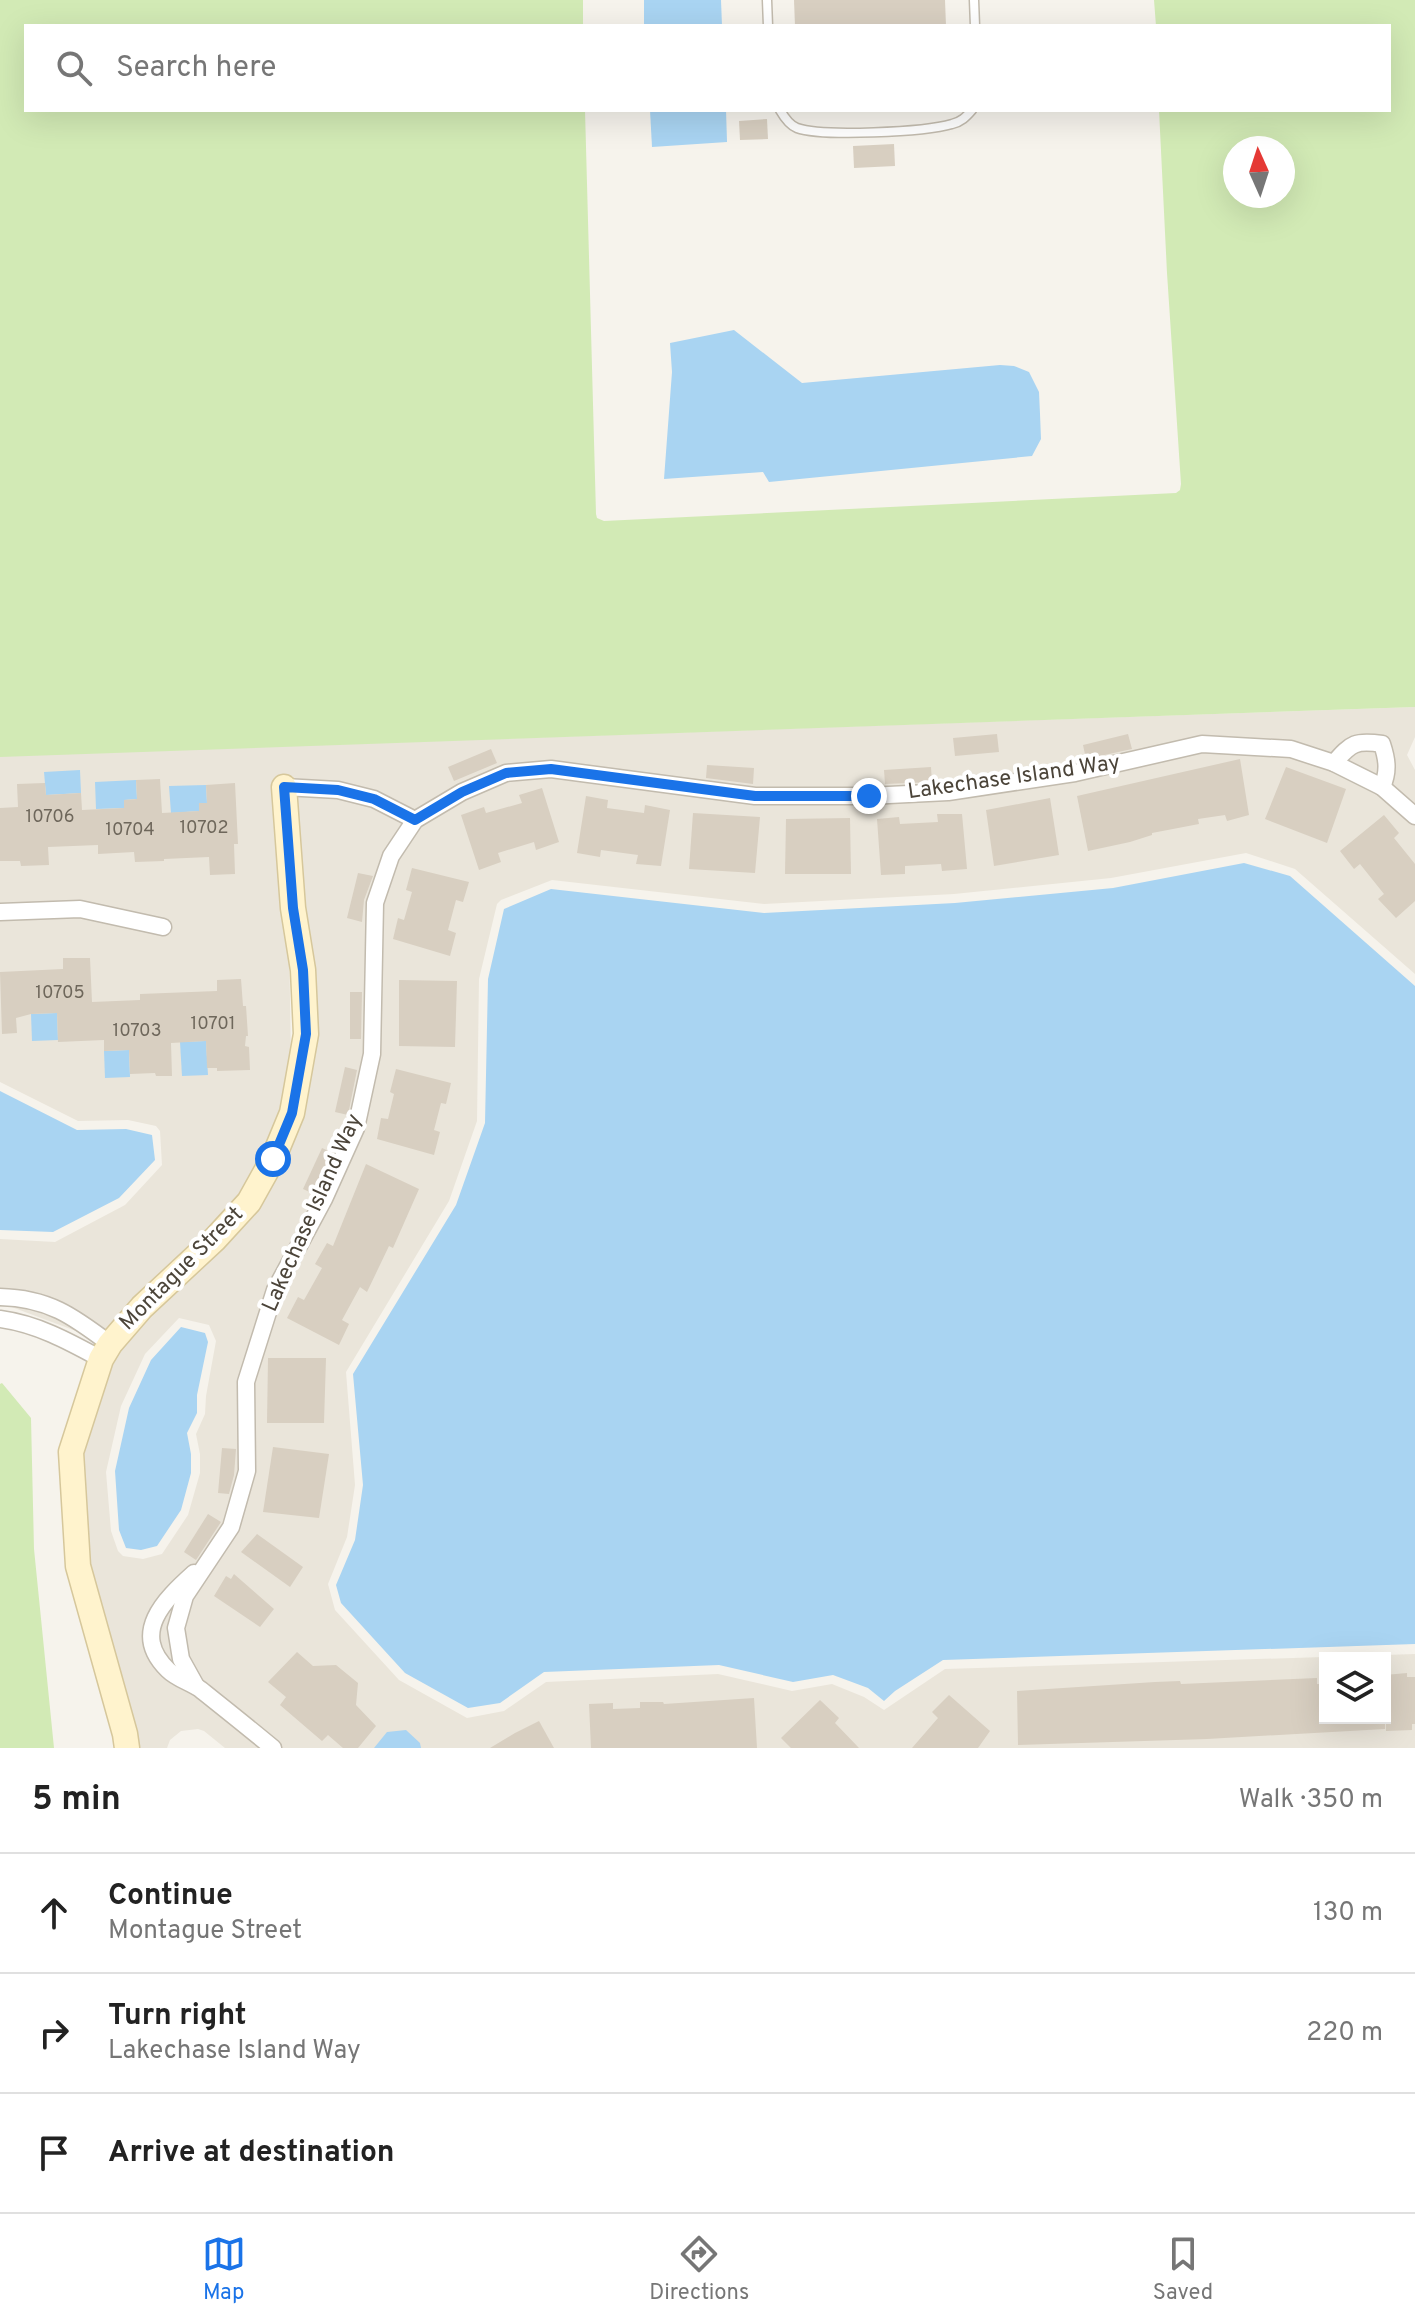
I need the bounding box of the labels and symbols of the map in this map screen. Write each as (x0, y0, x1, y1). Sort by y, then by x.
north arrow (1223, 136, 1295, 208)
street label: Lakechase Island Way (906, 750, 1122, 806)
route end (851, 778, 887, 814)
house number: 10706 (26, 806, 74, 829)
house number: 10702 (179, 817, 229, 840)
house number: 10704 (105, 819, 155, 842)
house number: 10705 (35, 982, 85, 1005)
house number: 10701 (191, 1013, 235, 1036)
house number: 10703 (113, 1020, 161, 1043)
street label: Lakechase Island Way (257, 1110, 369, 1316)
route start (255, 1141, 291, 1177)
street label: Montague Street (114, 1201, 250, 1337)

